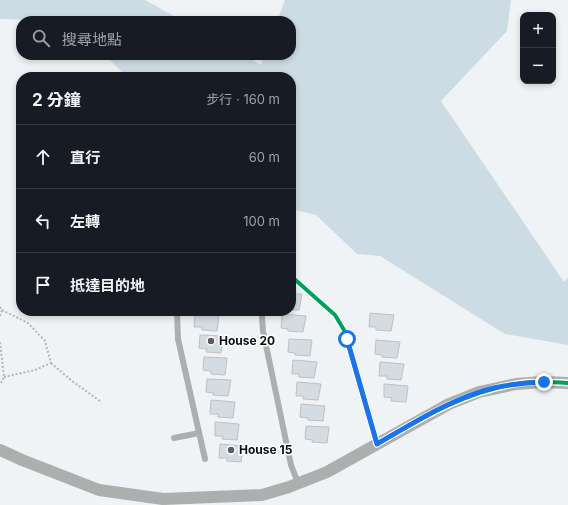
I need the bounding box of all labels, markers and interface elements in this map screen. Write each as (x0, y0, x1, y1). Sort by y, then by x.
map controls (520, 12, 556, 84)
button: + (520, 12, 556, 48)
search box (16, 16, 296, 60)
icon: search (30, 27, 52, 49)
text: 搜尋地點 (62, 30, 122, 49)
button: − (520, 48, 556, 84)
text: 2 分鐘 (32, 90, 81, 110)
text: 步行 · 160 m (206, 91, 280, 107)
icon: ahead (32, 146, 54, 168)
text: 直行 (70, 148, 100, 167)
text: 60 m (249, 149, 280, 165)
icon: left (32, 210, 54, 232)
text: 左轉 (70, 212, 100, 231)
text: 100 m (243, 213, 280, 229)
icon: arrive (32, 274, 54, 296)
text: 抵達目的地 (70, 276, 145, 295)
route start (338, 330, 356, 348)
place label: House 20 (219, 333, 275, 348)
marker: House 20 (206, 336, 216, 346)
route end (535, 373, 553, 391)
place label: House 15 (239, 442, 293, 457)
marker: House 15 (226, 445, 236, 455)

